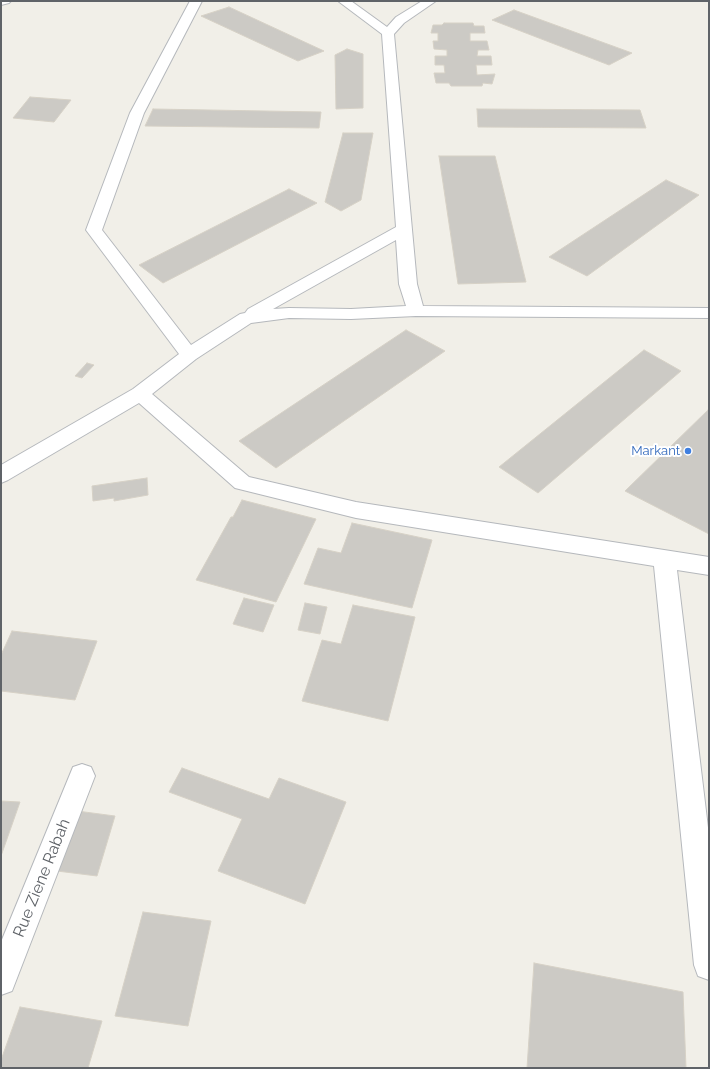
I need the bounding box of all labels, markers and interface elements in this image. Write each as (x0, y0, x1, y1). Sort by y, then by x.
place label: Markant (631, 443, 680, 459)
marker: Markant (683, 446, 693, 456)
street label: Rue Ziene Rabah (9, 816, 75, 940)

